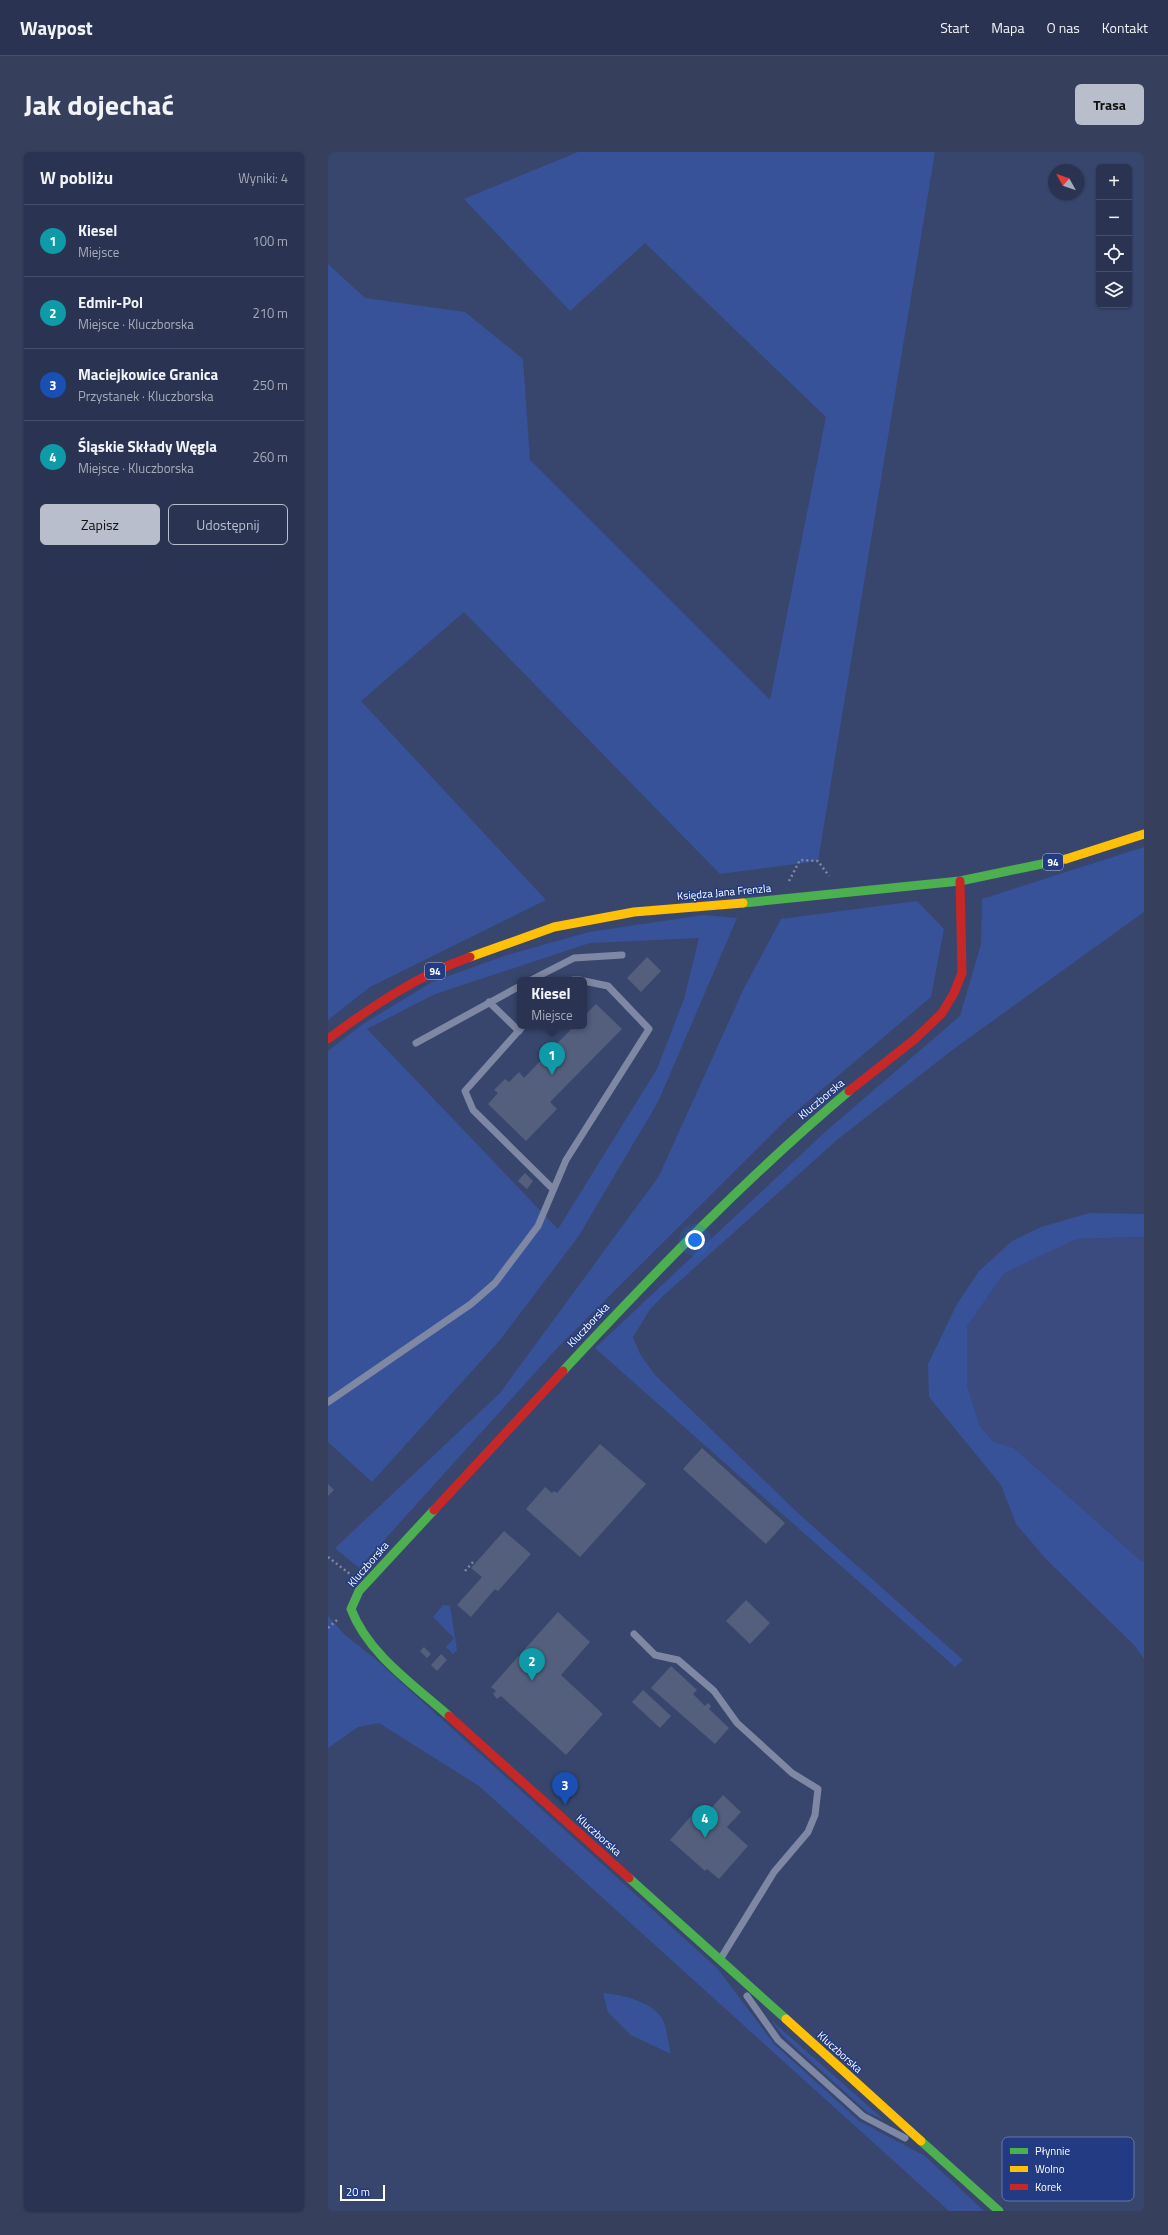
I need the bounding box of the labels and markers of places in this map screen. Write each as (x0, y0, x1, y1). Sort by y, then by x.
pin: 1 (539, 1042, 565, 1075)
pin: 2 (519, 1648, 545, 1681)
pin: 3 (552, 1772, 578, 1805)
pin: 4 (692, 1805, 718, 1838)

